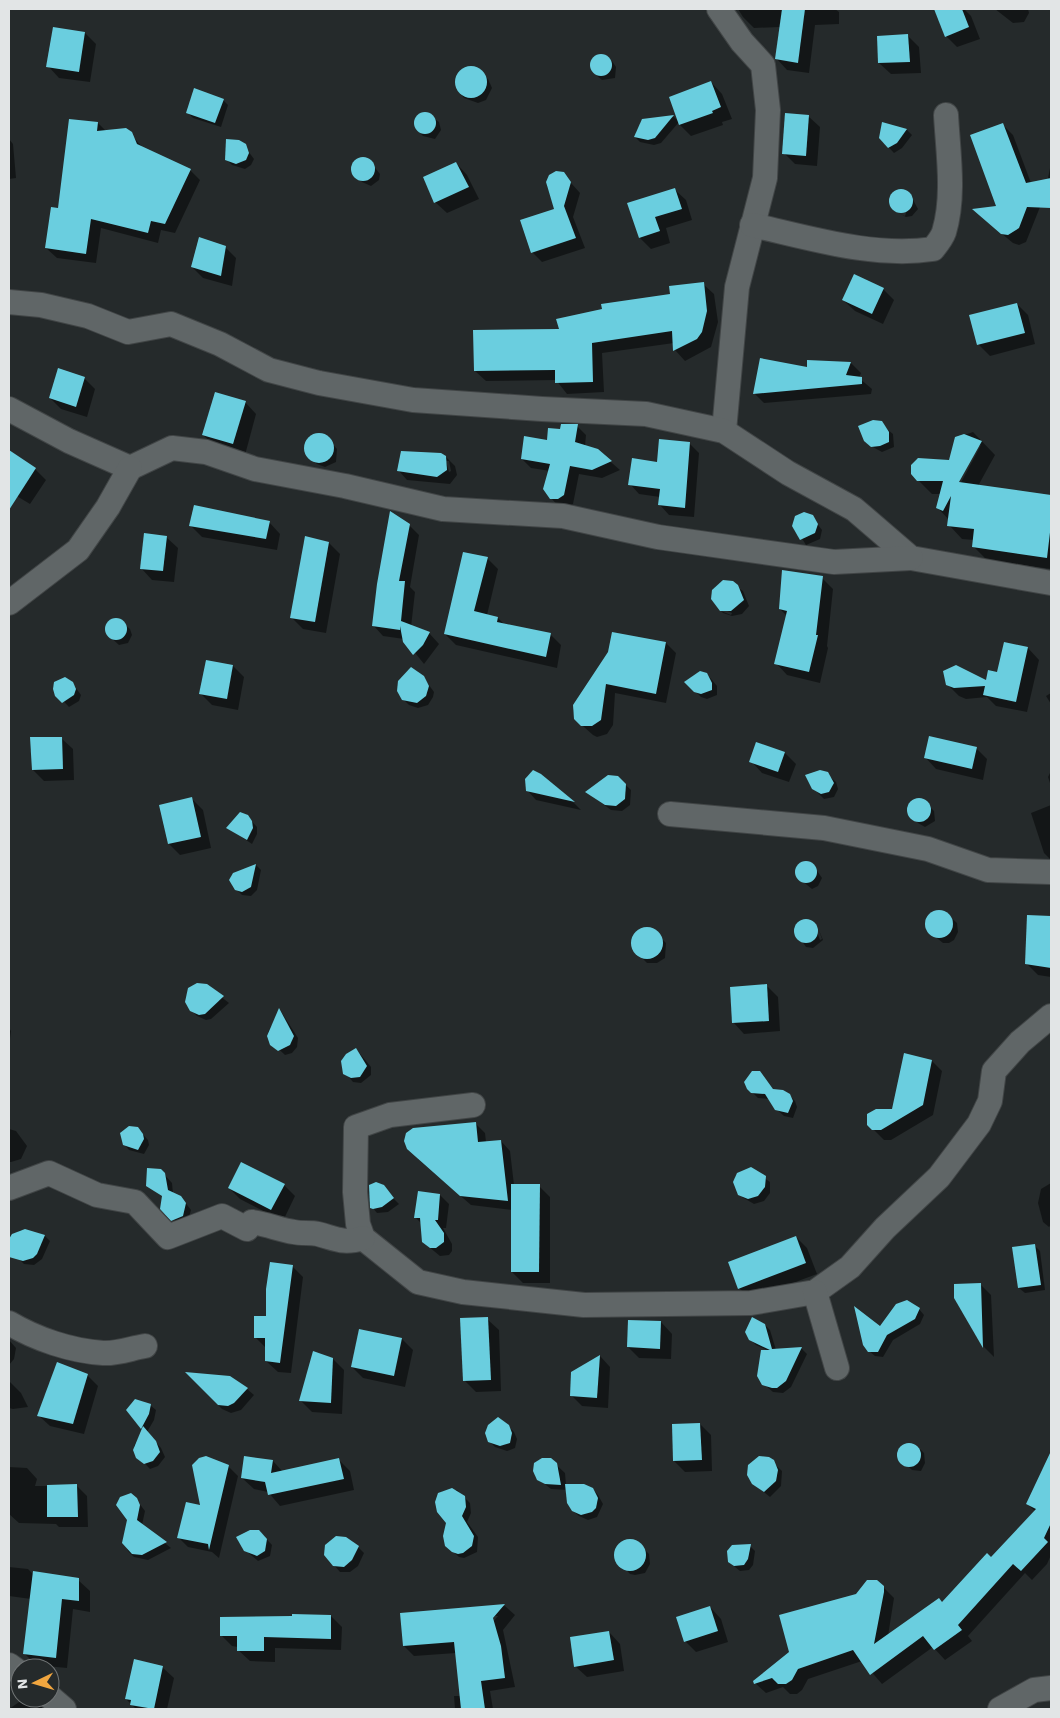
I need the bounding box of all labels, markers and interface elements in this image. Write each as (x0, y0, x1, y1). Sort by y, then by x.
north arrow (10, 1658, 60, 1708)
text: N (14, 1678, 30, 1690)

